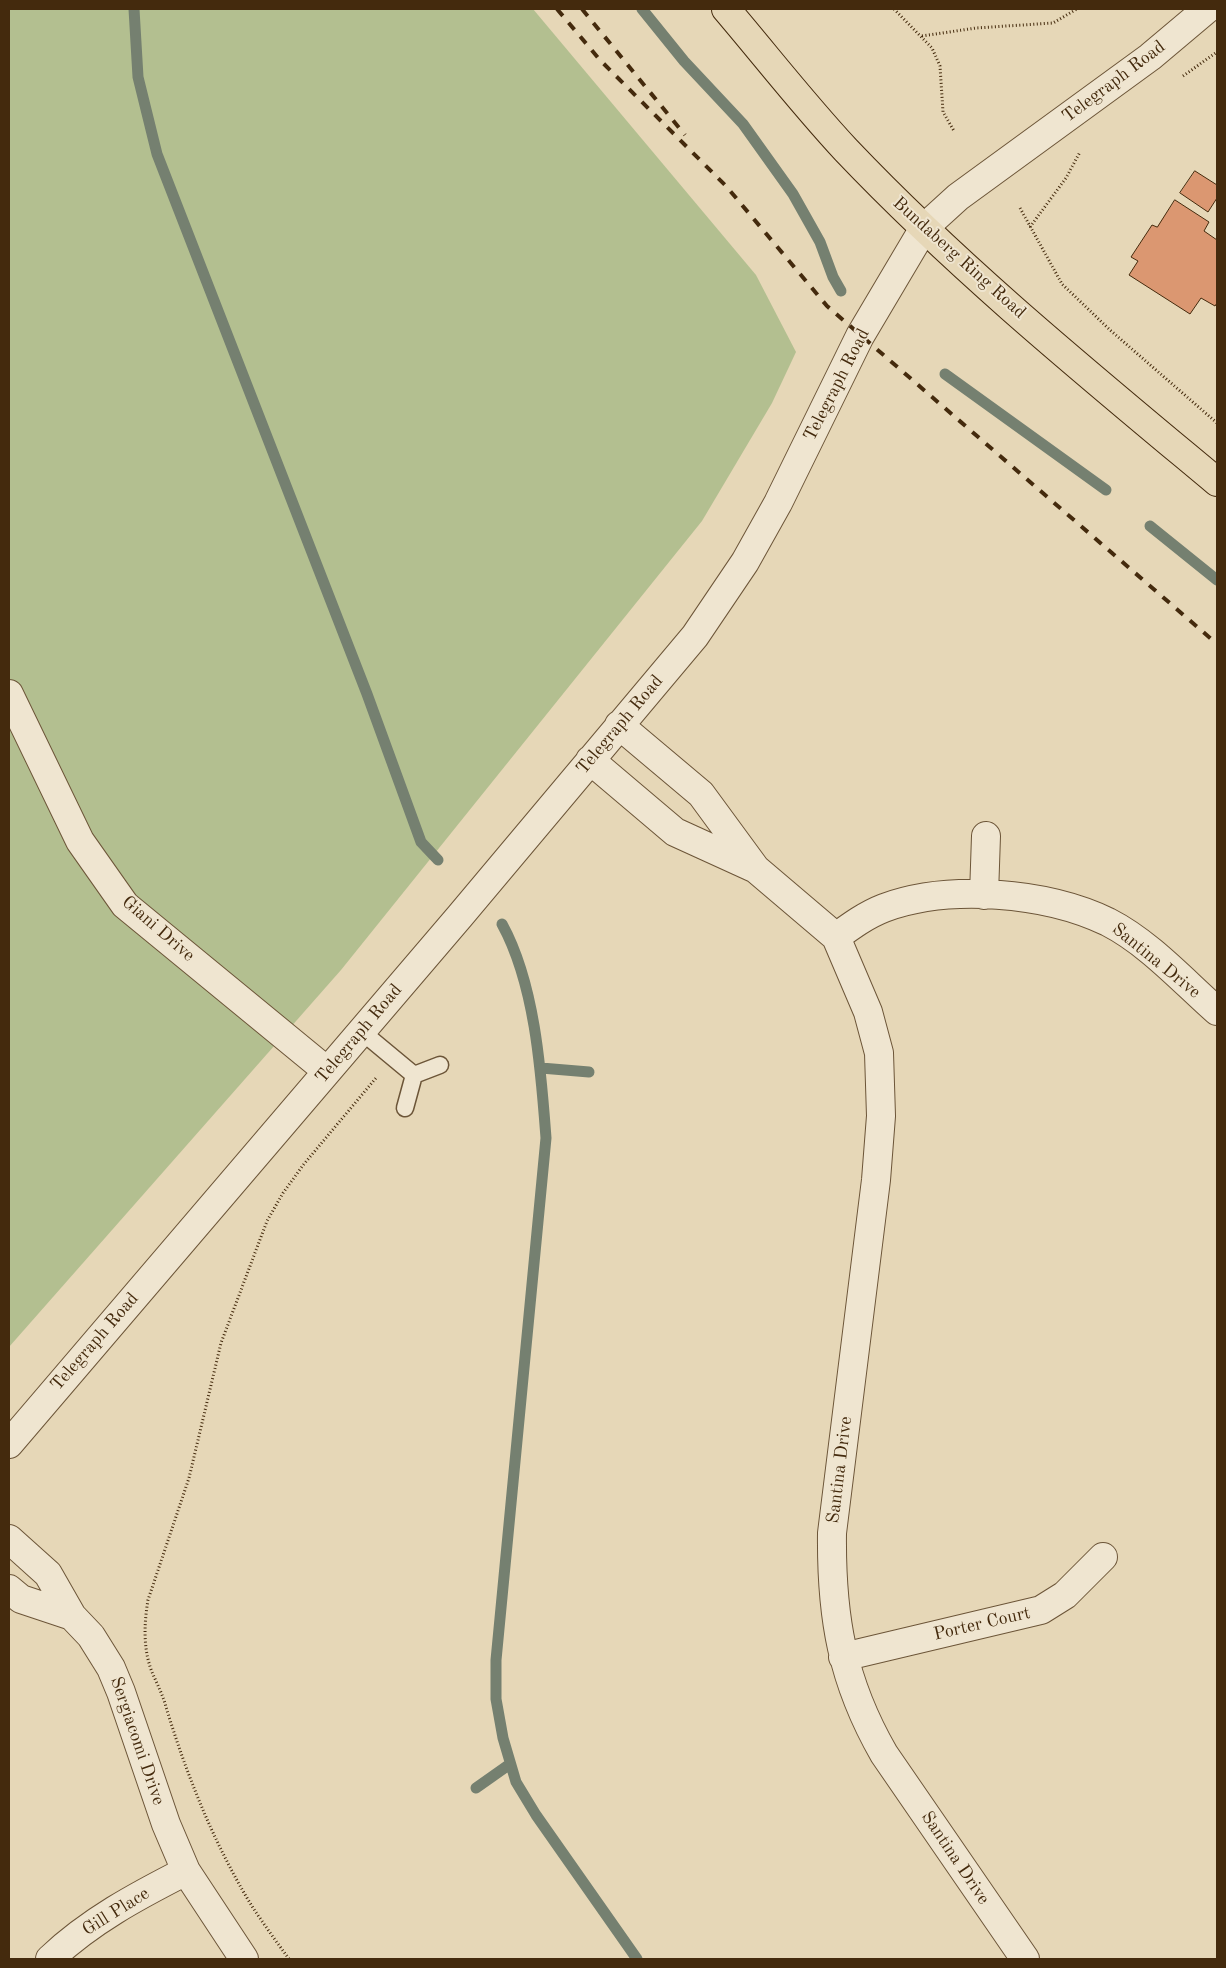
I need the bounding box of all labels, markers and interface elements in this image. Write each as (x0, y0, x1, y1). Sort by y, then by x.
street label: Telegraph Road (1058, 36, 1170, 128)
street label: Bundaberg Ring Road (888, 192, 1030, 324)
street label: Telegraph Road (799, 325, 875, 445)
street label: Telegraph Road (572, 671, 668, 779)
street label: Giani Drive (117, 891, 199, 967)
street label: Santina Drive (1107, 919, 1205, 1003)
street label: Telegraph Road (311, 980, 407, 1088)
street label: Telegraph Road (46, 1288, 144, 1396)
street label: Santina Drive (823, 1415, 857, 1525)
street label: Porter Court (931, 1602, 1033, 1646)
street label: Sergiacomi Drive (105, 1674, 169, 1808)
street label: Santina Drive (916, 1807, 994, 1909)
street label: Gill Place (79, 1883, 153, 1941)

